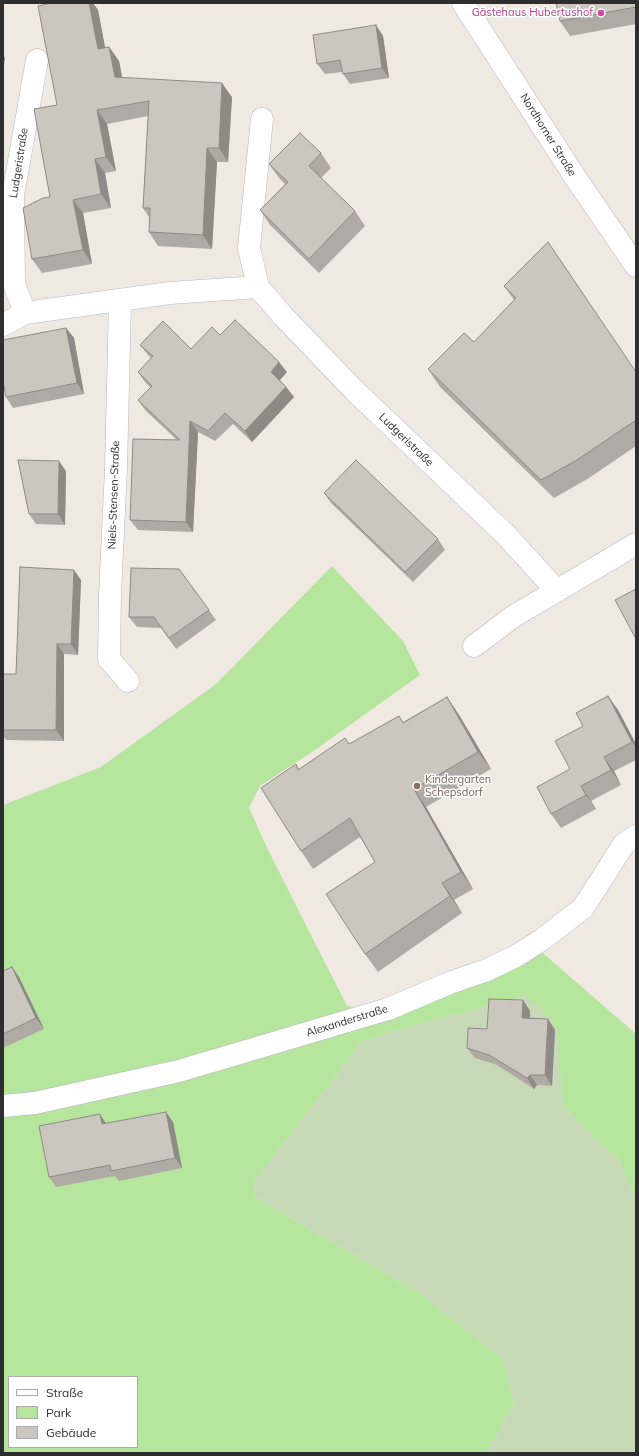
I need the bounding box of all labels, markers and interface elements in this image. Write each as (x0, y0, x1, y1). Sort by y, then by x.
place label: Gästehaus Hubertushof (472, 6, 593, 20)
marker: Gästehaus Hubertushof (596, 8, 606, 18)
street label: Nordhorner Straße (517, 91, 579, 179)
street label: Ludgeristraße (7, 127, 31, 199)
street label: Ludgeristraße (376, 411, 436, 469)
street label: Niels-Stensen-Straße (106, 440, 122, 550)
place label: Kindergarten Schepsdorf (425, 773, 491, 799)
marker: Kindergarten Schepsdorf (412, 781, 422, 791)
street label: Alexanderstraße (305, 1002, 389, 1040)
legend (8, 1376, 138, 1448)
text: Straße (46, 1385, 83, 1400)
text: Park (46, 1405, 71, 1420)
text: Gebäude (46, 1425, 96, 1440)

